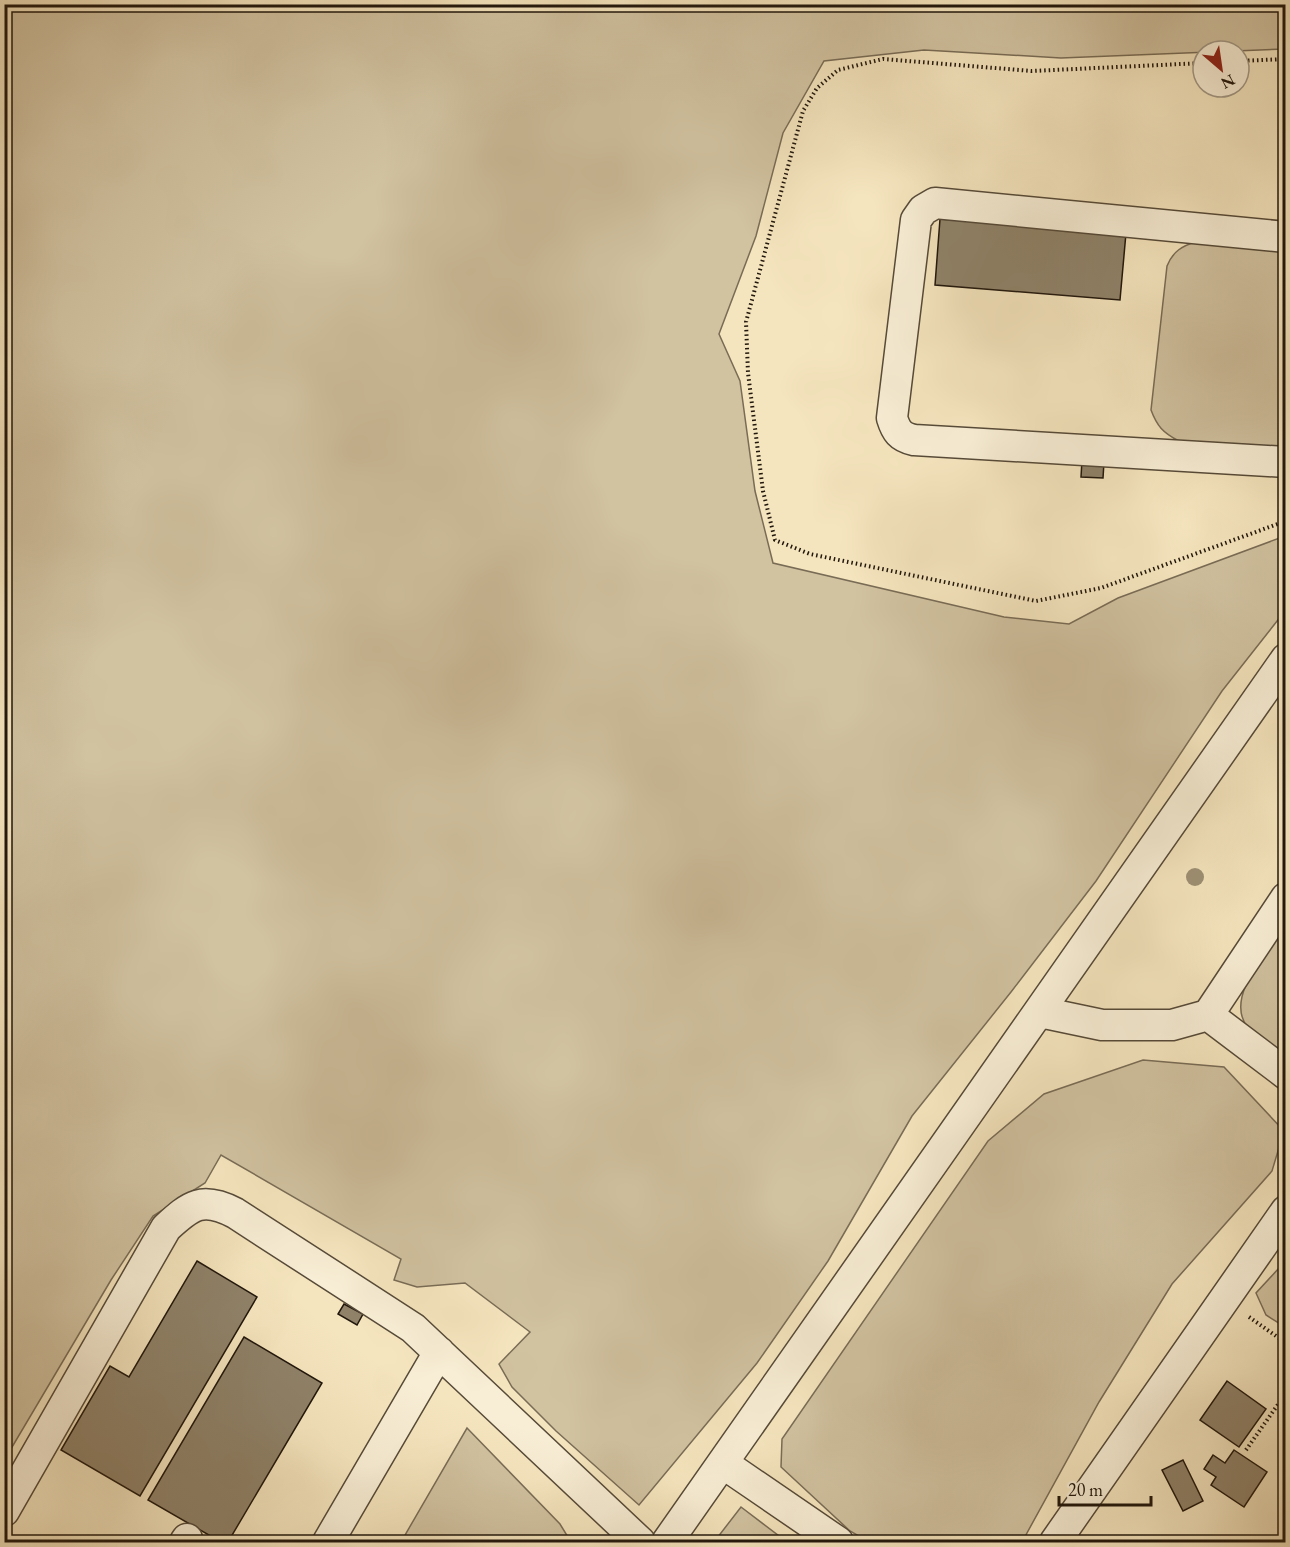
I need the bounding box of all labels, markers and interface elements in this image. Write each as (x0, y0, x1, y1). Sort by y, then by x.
north arrow (1191, 39, 1251, 99)
text: N (1217, 69, 1239, 94)
scale bar (1059, 1469, 1150, 1507)
text: 20 m (1068, 1478, 1103, 1501)

